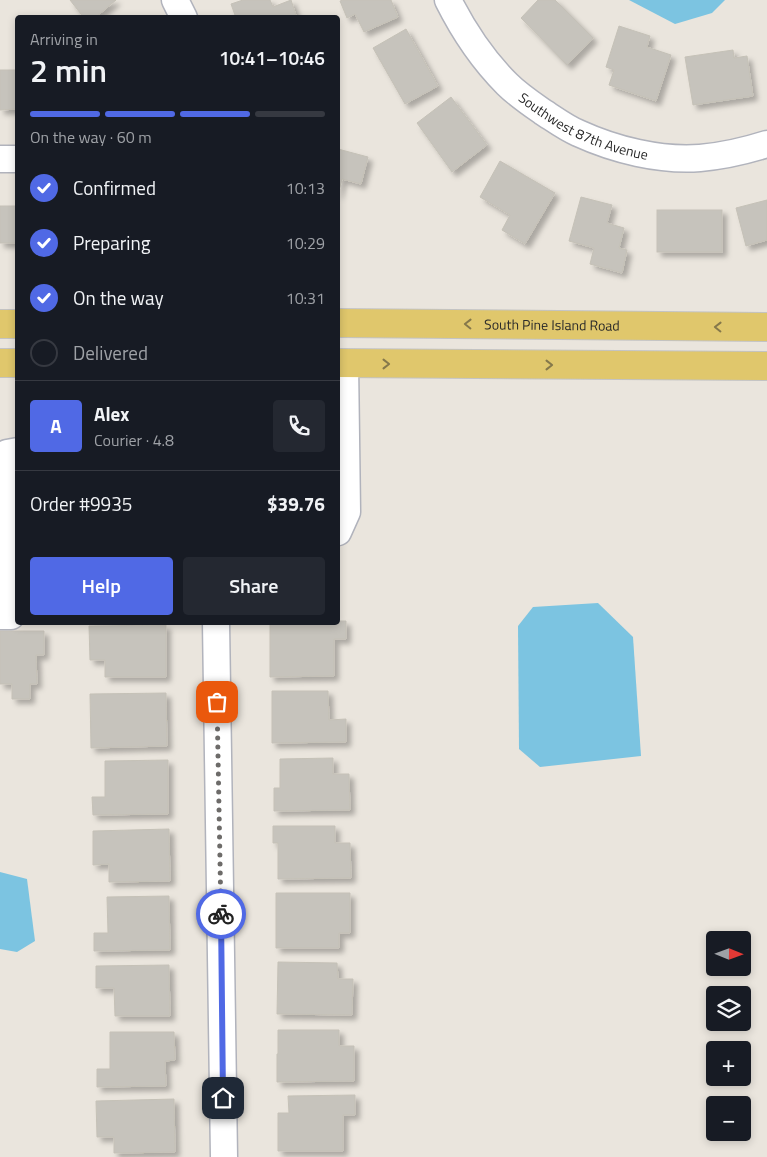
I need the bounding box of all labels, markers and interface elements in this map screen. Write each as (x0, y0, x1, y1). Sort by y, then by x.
text: Arriving in (30, 27, 98, 51)
text: 10:41–10:46 (219, 43, 325, 72)
text: 2 min (30, 46, 107, 94)
street label: Southwest 87th Avenue (514, 87, 650, 165)
text: On the way · 60 m (30, 125, 152, 149)
text: Confirmed (73, 173, 156, 202)
icon: check (30, 174, 58, 202)
text: 10:13 (286, 176, 325, 200)
text: Preparing (73, 228, 150, 257)
icon: check (30, 229, 58, 257)
text: 10:29 (286, 231, 325, 255)
text: On the way (73, 283, 164, 312)
icon: check (30, 284, 58, 312)
text: 10:31 (286, 286, 325, 310)
street label: South Pine Island Road (484, 313, 620, 336)
one-way arrow (464, 319, 472, 329)
one-way arrow (714, 321, 722, 332)
text: Delivered (73, 338, 148, 367)
one-way arrow (382, 359, 390, 369)
one-way arrow (545, 360, 553, 370)
text: Alex (94, 399, 129, 428)
button: phone (273, 400, 325, 452)
text: A (50, 411, 62, 440)
text: Courier · 4.8 (94, 428, 174, 452)
text: Order #9935 (30, 489, 132, 518)
text: $39.76 (267, 489, 325, 518)
button: Help (30, 557, 173, 615)
button: Share (183, 557, 325, 615)
pin (196, 681, 238, 723)
icon: bag (203, 688, 231, 716)
courier (196, 889, 246, 939)
icon: bike (207, 900, 235, 928)
north arrow (706, 931, 751, 976)
map controls (706, 931, 751, 1141)
button: layers (706, 986, 751, 1031)
button: + (706, 1041, 751, 1086)
pin (202, 1077, 244, 1119)
icon: home (209, 1084, 237, 1112)
button: − (706, 1096, 751, 1141)

